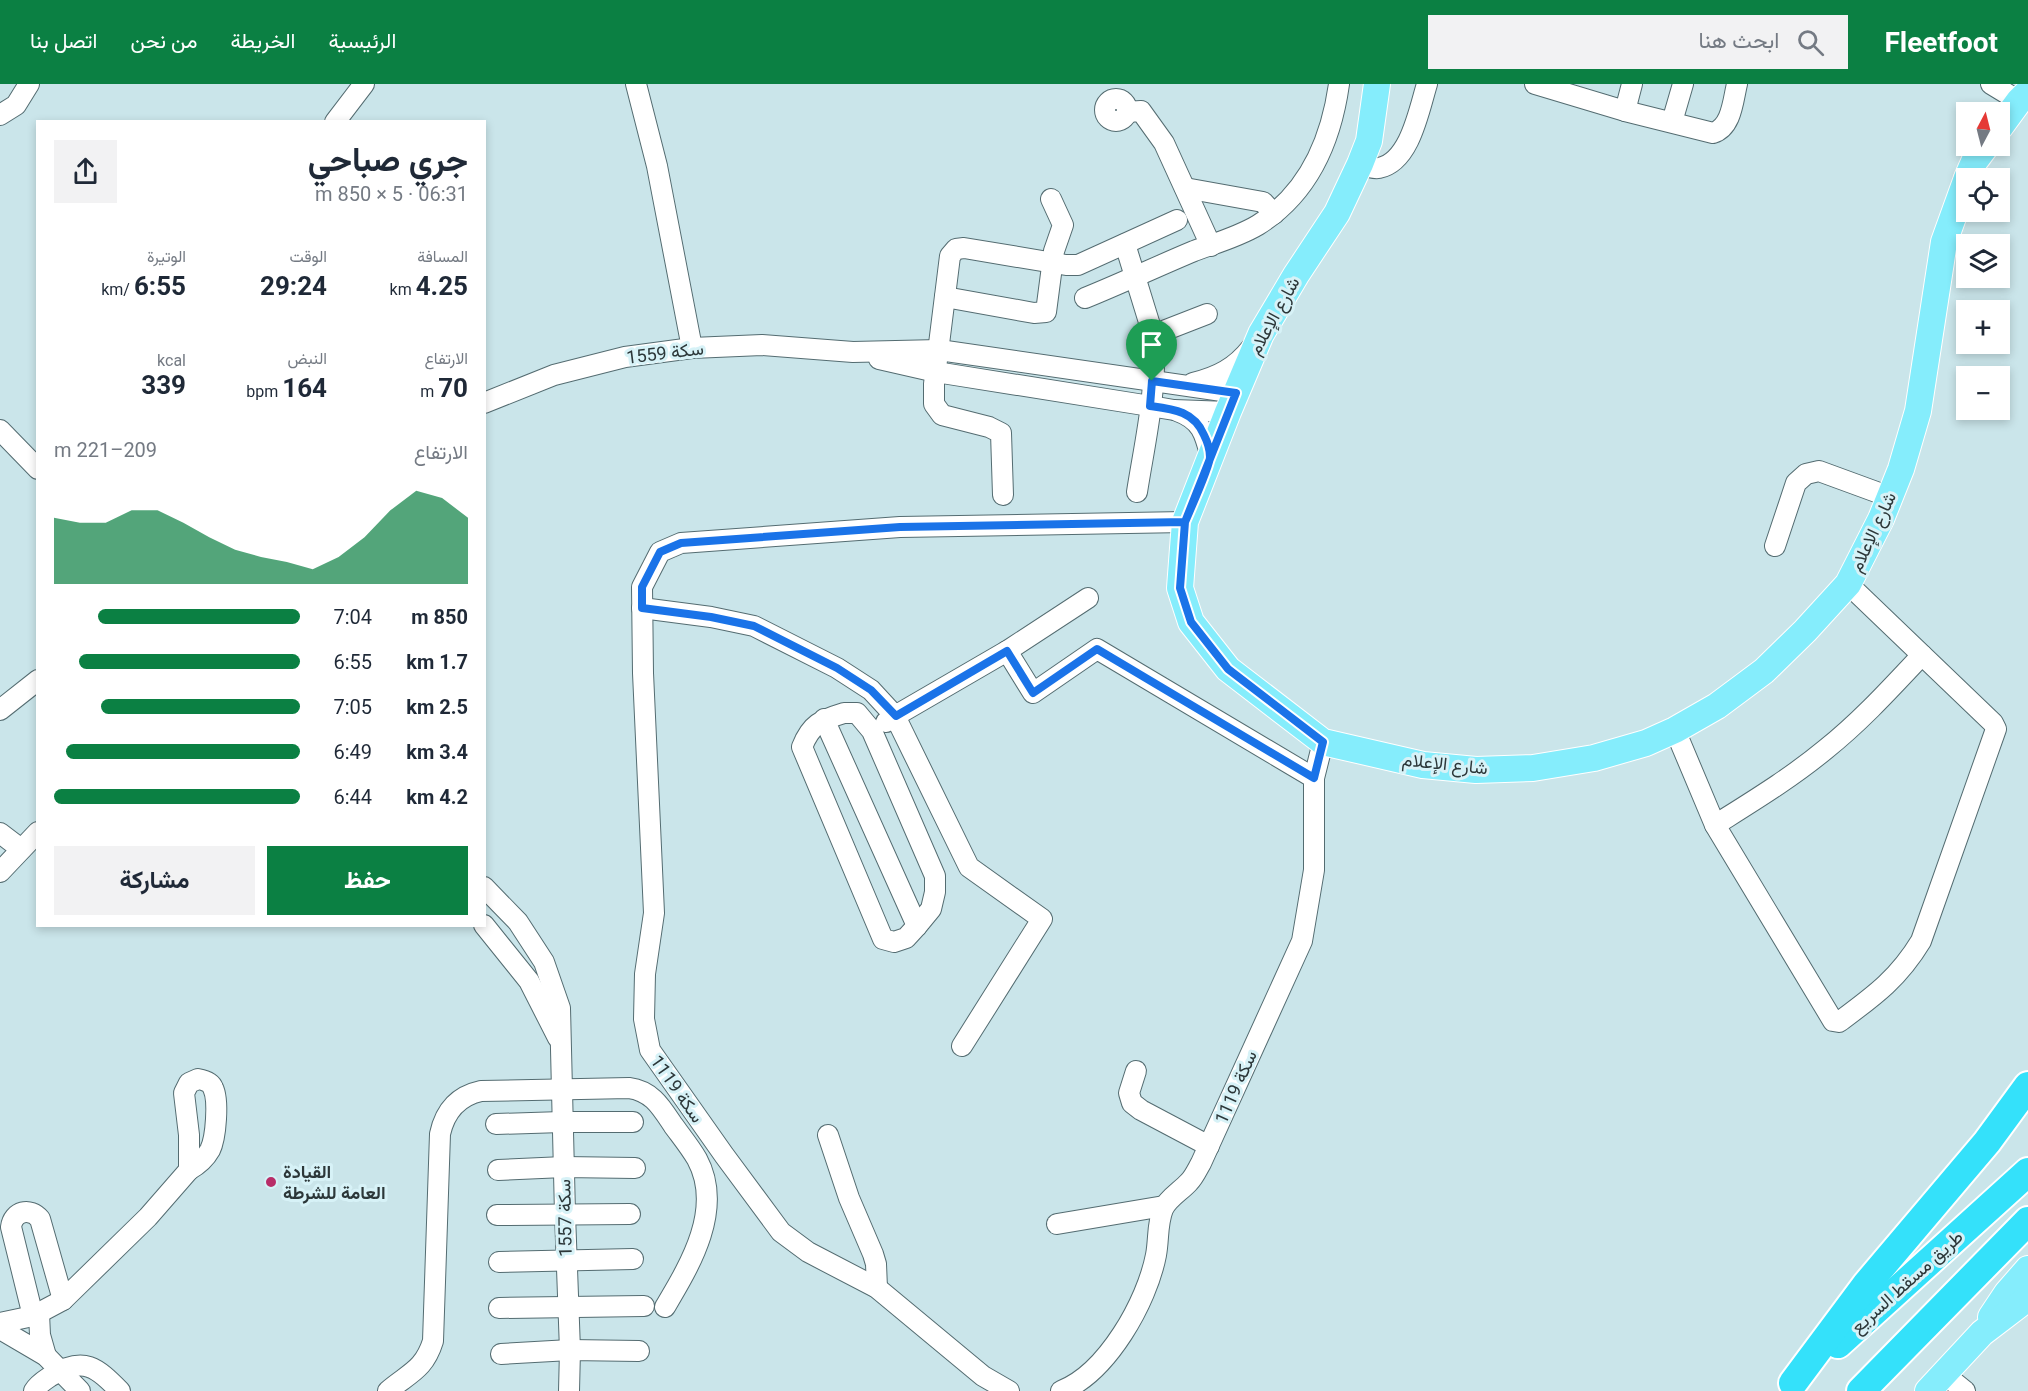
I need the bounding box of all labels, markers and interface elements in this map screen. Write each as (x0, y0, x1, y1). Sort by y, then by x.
search box (1428, 15, 1848, 69)
icon: search (1794, 26, 1827, 59)
text: Fleetfoot (1884, 26, 1998, 59)
text: ابحث هنا (1698, 28, 1779, 53)
text: اتصل بنا (30, 29, 97, 53)
text: من نحن (130, 29, 197, 53)
text: الخريطة (230, 29, 295, 53)
text: الرئيسية (328, 29, 396, 53)
north arrow (1956, 102, 2010, 156)
map controls (1956, 102, 2010, 420)
button: share (54, 140, 117, 203)
text: جري صباحي (308, 140, 468, 179)
button: locate (1956, 168, 2010, 222)
text: 06:31 · 5 × 850 m (315, 182, 468, 206)
button: layers (1956, 234, 2010, 288)
text: الوتيرة (147, 247, 186, 266)
text: الوقت (289, 247, 327, 266)
text: المسافة (417, 247, 468, 266)
text: 6:55 (134, 271, 186, 301)
text: 29:24 (260, 271, 327, 301)
text: 4.25 (416, 271, 468, 301)
street label: شارع الإعلام (1244, 273, 1305, 359)
text: /km (101, 280, 134, 299)
text: km (390, 280, 416, 299)
button: + (1956, 300, 2010, 354)
pin (1126, 319, 1177, 381)
icon: arrive (1135, 328, 1168, 361)
street label: سكة 1559 (625, 337, 705, 368)
text: النبض (287, 349, 327, 368)
text: الارتفاع (425, 349, 468, 368)
text: kcal (157, 351, 186, 370)
button: − (1956, 366, 2010, 420)
text: 339 (141, 370, 186, 400)
text: 164 (282, 373, 327, 403)
text: 70 (438, 373, 468, 403)
text: bpm (246, 382, 282, 401)
text: m (420, 382, 438, 401)
text: 209–221 m (54, 438, 157, 462)
text: الارتفاع (414, 440, 468, 464)
street label: شارع الإعلام (1845, 488, 1902, 576)
text: 7:04 (333, 605, 372, 629)
text: 850 m (411, 605, 468, 629)
text: 6:55 (333, 650, 372, 674)
text: 1.7 km (406, 650, 468, 674)
text: 7:05 (333, 695, 372, 719)
text: 2.5 km (406, 695, 468, 719)
text: 6:49 (333, 740, 372, 764)
text: 3.4 km (406, 740, 468, 764)
street label: شارع الإعلام (1401, 749, 1489, 780)
text: 6:44 (333, 785, 372, 809)
text: 4.2 km (406, 785, 468, 809)
button: مشاركة (54, 846, 255, 915)
button: حفظ (267, 846, 468, 915)
street label: سكة 1119 (1210, 1047, 1261, 1127)
street label: سكة 1119 (647, 1051, 708, 1127)
place label: القيادة العامة للشرطة (283, 1161, 386, 1204)
marker: القيادة العامة للشرطة (264, 1175, 278, 1189)
street label: سكة 1557 (553, 1179, 576, 1257)
street label: طريق مسقط السريع (1846, 1226, 1968, 1339)

